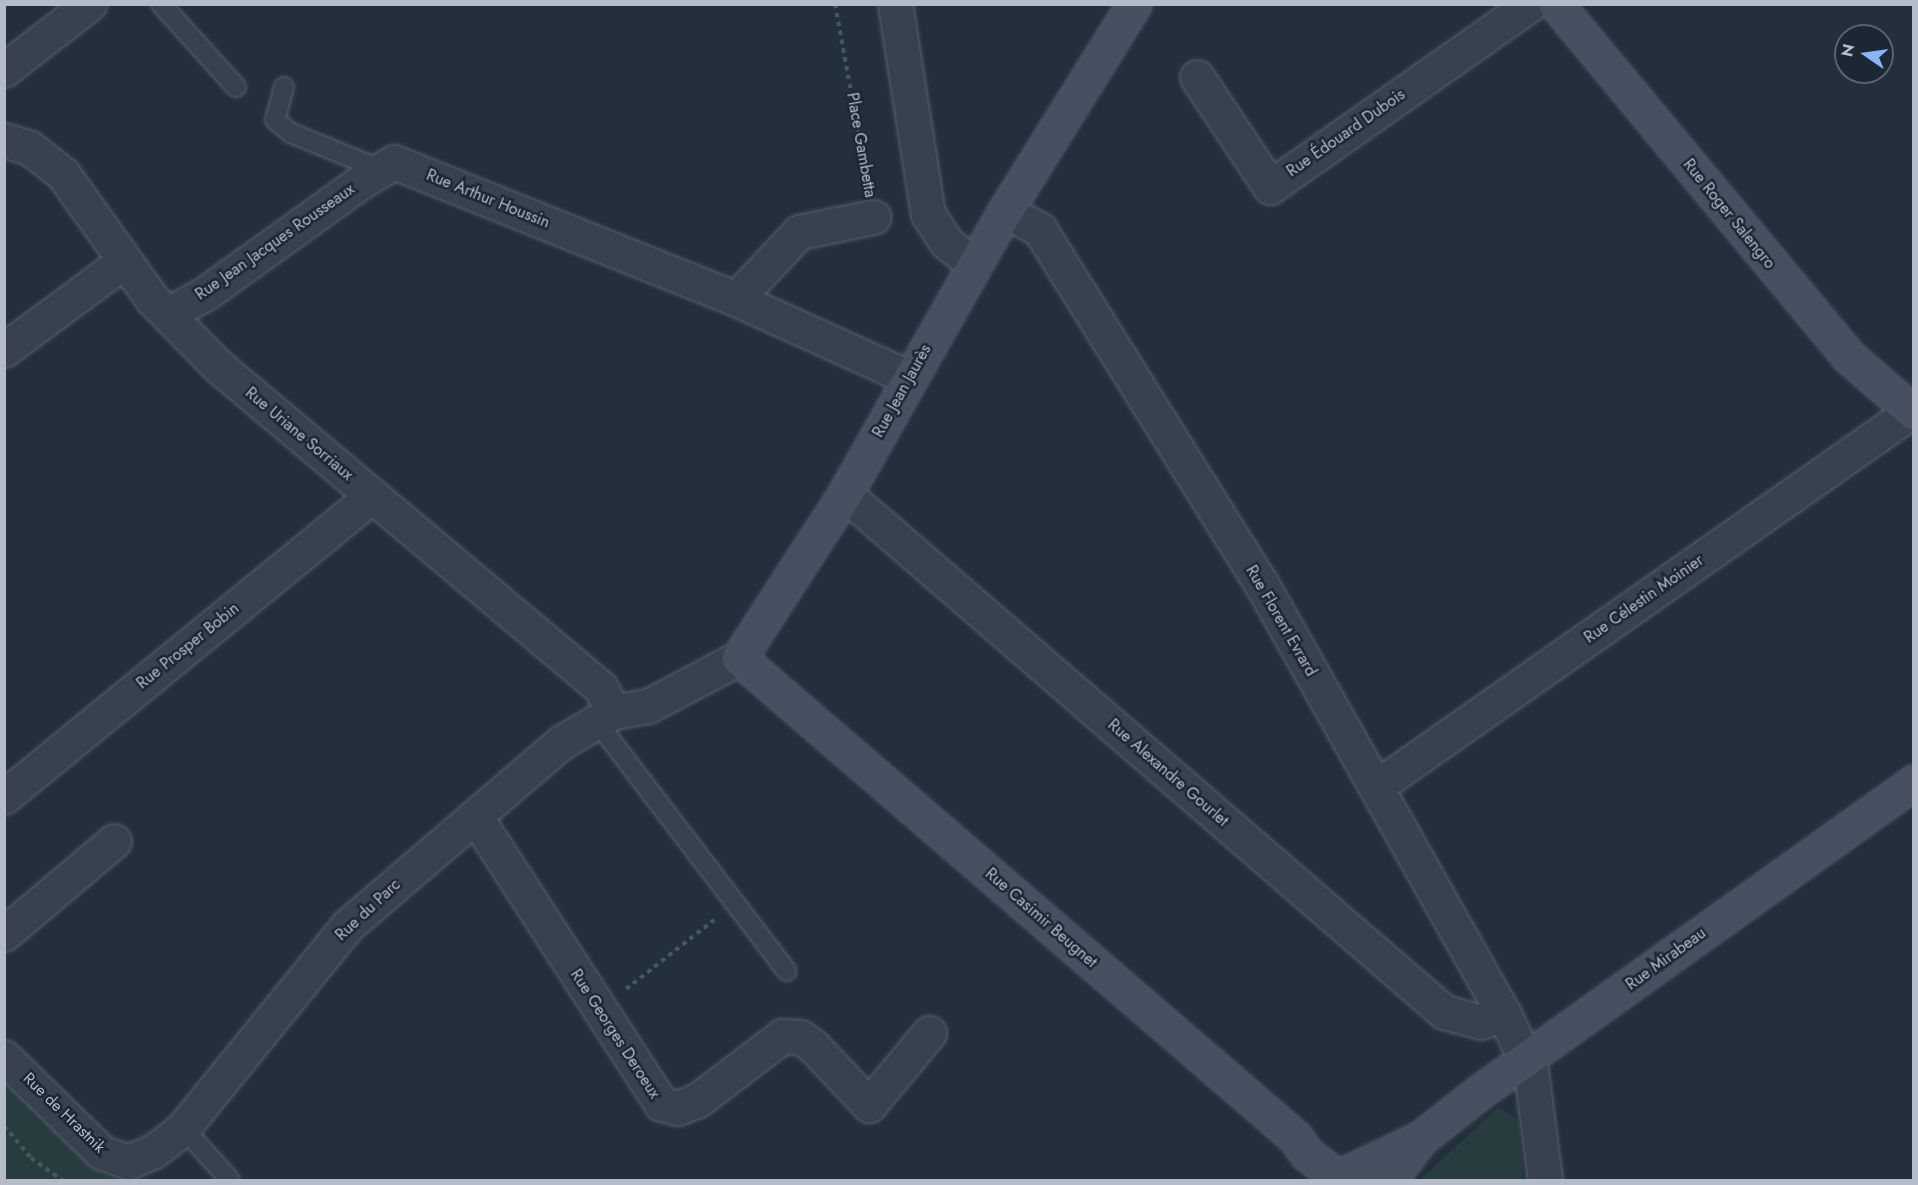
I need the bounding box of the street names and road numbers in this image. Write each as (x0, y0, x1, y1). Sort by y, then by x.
street label: Rue Édouard Dubois (1283, 85, 1409, 181)
street label: Place Gambetta (842, 91, 880, 199)
street label: Rue Roger Salengro (1679, 155, 1779, 273)
street label: Rue Arthur Houssin (423, 165, 553, 233)
street label: Rue Jean Jacques Rousseaux (192, 180, 358, 304)
street label: Rue Jean Jaurès (869, 341, 935, 441)
street label: Rue Uriane Sorriaux (241, 383, 357, 485)
street label: Rue Célestin Moinier (1581, 551, 1707, 647)
street label: Rue Florent Evrard (1241, 562, 1321, 680)
street label: Rue Prosper Bobin (133, 599, 243, 693)
street label: Rue Alexandre Gourlet (1104, 715, 1232, 831)
street label: Rue Casimir Beugnet (981, 864, 1101, 972)
street label: Rue du Parc (332, 875, 404, 945)
street label: Rue Mirabeau (1622, 924, 1710, 994)
street label: Rue Georges Deroeux (566, 966, 664, 1102)
street label: Rue de Hrastnik (19, 1069, 109, 1157)

